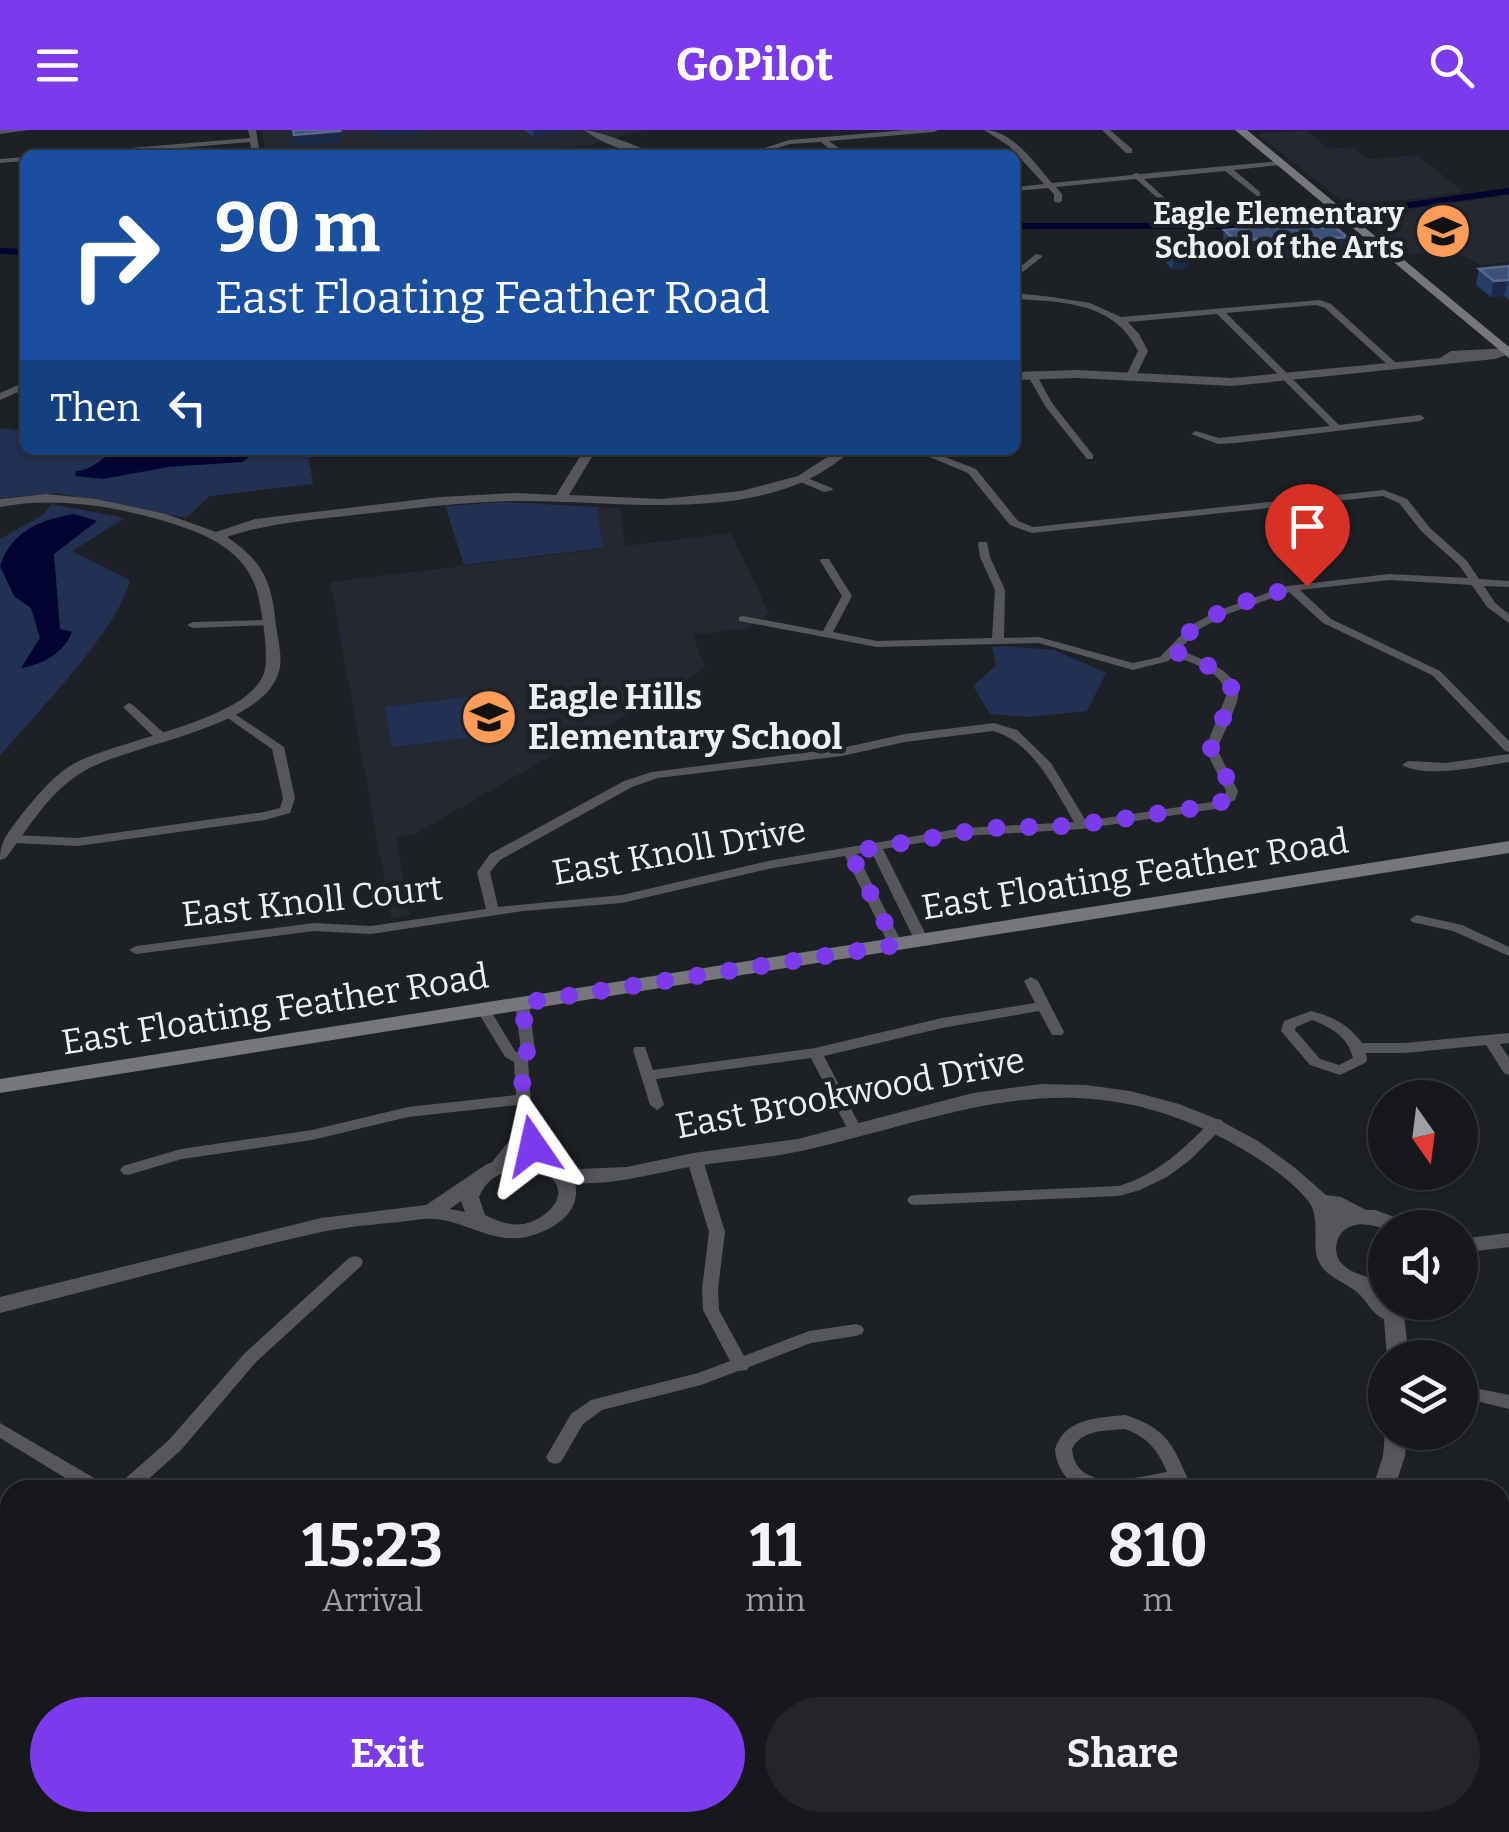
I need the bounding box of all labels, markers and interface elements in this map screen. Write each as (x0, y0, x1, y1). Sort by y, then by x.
icon: menu (30, 38, 85, 93)
text: GoPilot (676, 38, 833, 92)
icon: search (1424, 38, 1479, 93)
text: 90 m (215, 186, 380, 270)
icon: right (50, 190, 180, 320)
place label: Eagle Elementary School of the Arts (1153, 196, 1404, 266)
school or university icon: Eagle Elementary School of the Arts (1413, 201, 1473, 261)
text: East Floating Feather Road (215, 271, 770, 325)
icon: left (160, 380, 215, 435)
text: Then (50, 385, 140, 431)
pin (1265, 484, 1350, 587)
icon: arrive (1280, 499, 1335, 554)
place label: Eagle Hills Elementary School (528, 676, 843, 758)
school or university icon: Eagle Hills Elementary School (459, 687, 519, 747)
street label: East Knoll Drive (549, 808, 809, 894)
street label: East Floating Feather Road (919, 820, 1351, 928)
street label: East Knoll Court (180, 866, 445, 936)
street label: East Floating Feather Road (59, 955, 491, 1063)
street label: East Brookwood Drive (672, 1039, 1028, 1147)
north arrow (1368, 1080, 1478, 1190)
map controls (1368, 1080, 1478, 1450)
position arrow (481, 1094, 585, 1198)
button: sound (1368, 1210, 1478, 1320)
button: layers (1368, 1340, 1478, 1450)
text: 15:23 (302, 1510, 443, 1582)
text: 11 (750, 1510, 801, 1582)
text: 810 (1108, 1510, 1208, 1582)
text: Arrival (322, 1581, 423, 1619)
text: min (745, 1581, 806, 1619)
text: m (1143, 1581, 1173, 1619)
button: Exit (30, 1697, 745, 1812)
button: Share (765, 1697, 1480, 1812)

